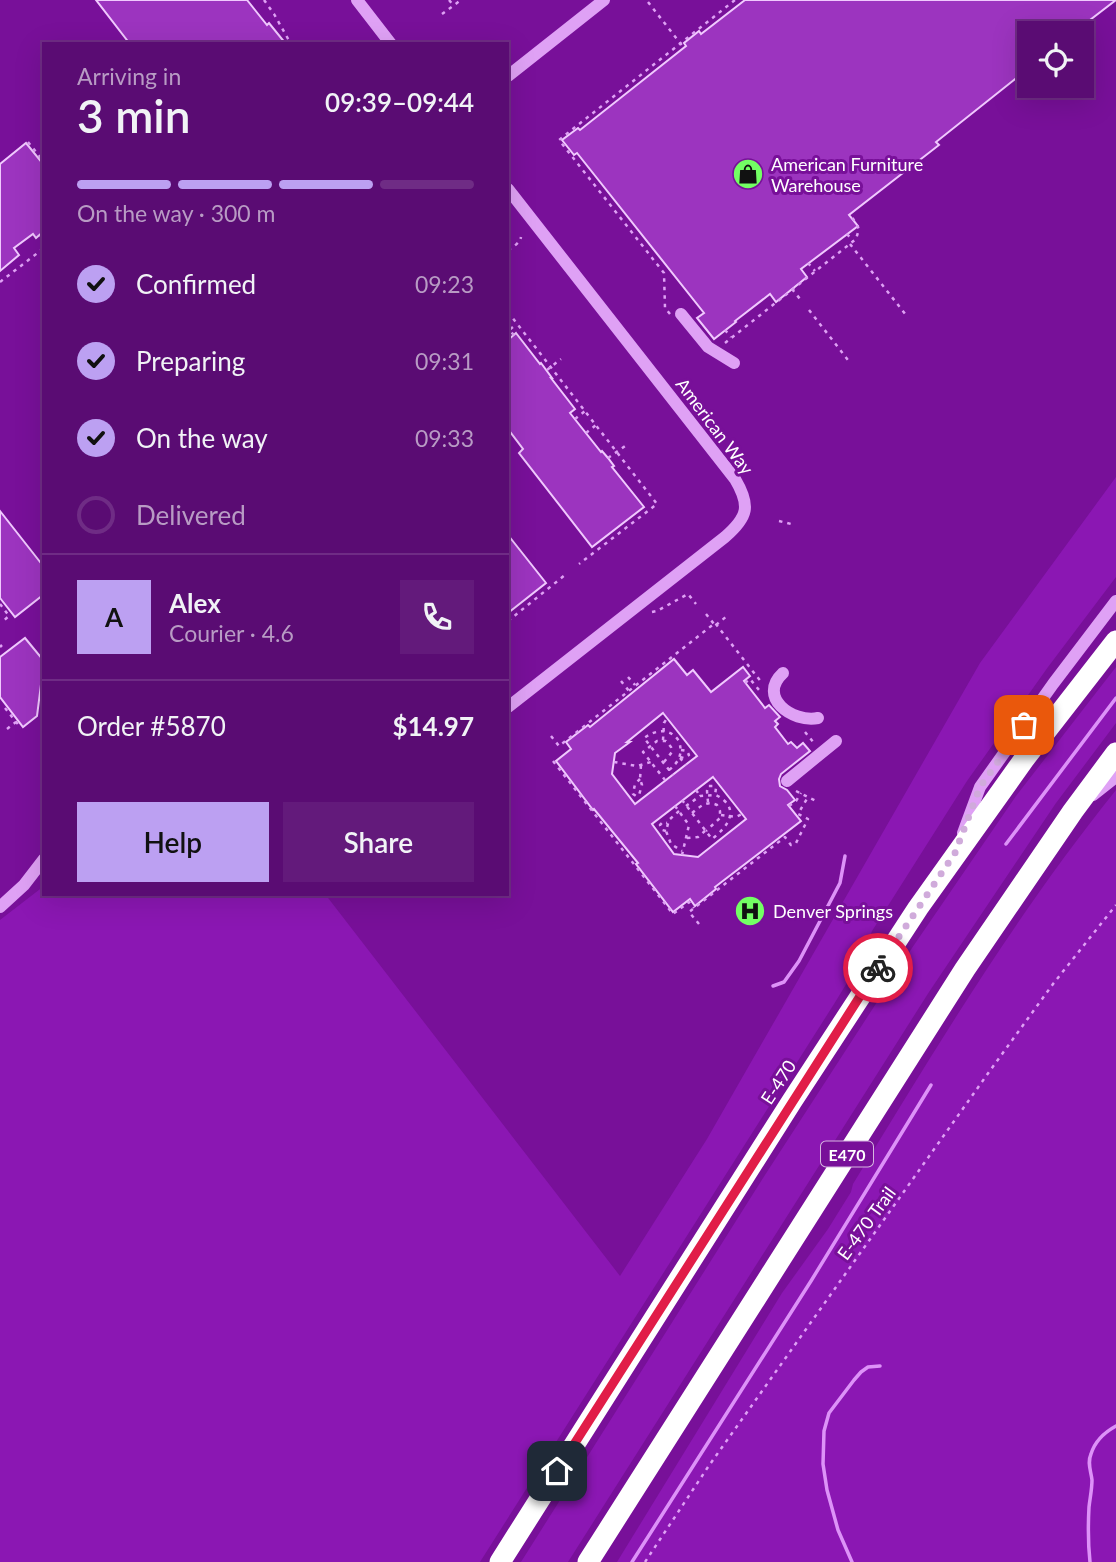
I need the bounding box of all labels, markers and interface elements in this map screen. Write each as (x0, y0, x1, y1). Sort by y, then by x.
map controls (1017, 21, 1094, 98)
button: locate (1017, 21, 1094, 98)
text: Arriving in (77, 62, 181, 90)
text: 09:39–09:44 (325, 86, 474, 118)
text: 3 min (77, 88, 191, 143)
place label: American Furniture Warehouse (771, 153, 923, 196)
shop icon: American Furniture Warehouse (731, 157, 765, 191)
text: On the way · 300 m (77, 199, 276, 227)
icon: check (77, 265, 115, 303)
text: Confirmed (136, 268, 256, 300)
text: 09:23 (415, 270, 474, 298)
icon: check (77, 342, 115, 380)
text: Preparing (136, 345, 245, 377)
text: 09:31 (415, 347, 474, 375)
street label: American Way (672, 373, 759, 479)
icon: check (77, 419, 115, 457)
text: On the way (136, 422, 268, 454)
text: 09:33 (415, 424, 474, 452)
text: Delivered (136, 499, 246, 531)
button: phone (400, 580, 474, 654)
text: Alex (169, 587, 221, 619)
text: A (105, 601, 123, 633)
text: Courier · 4.6 (169, 619, 294, 647)
pin (994, 695, 1054, 755)
icon: bag (1005, 706, 1043, 744)
text: Order #5870 (77, 710, 226, 742)
text: $14.97 (392, 710, 474, 742)
button: Help (77, 802, 269, 882)
button: Share (283, 802, 474, 882)
hospital icon: Denver Springs (733, 894, 767, 928)
place label: Denver Springs (773, 900, 893, 922)
courier (843, 933, 913, 1003)
icon: bike (859, 949, 897, 987)
street label: E-470 (756, 1056, 800, 1108)
road number: E470 (821, 1142, 873, 1166)
street label: E-470 Trail (832, 1182, 900, 1264)
pin (527, 1441, 587, 1501)
icon: home (538, 1452, 576, 1490)

